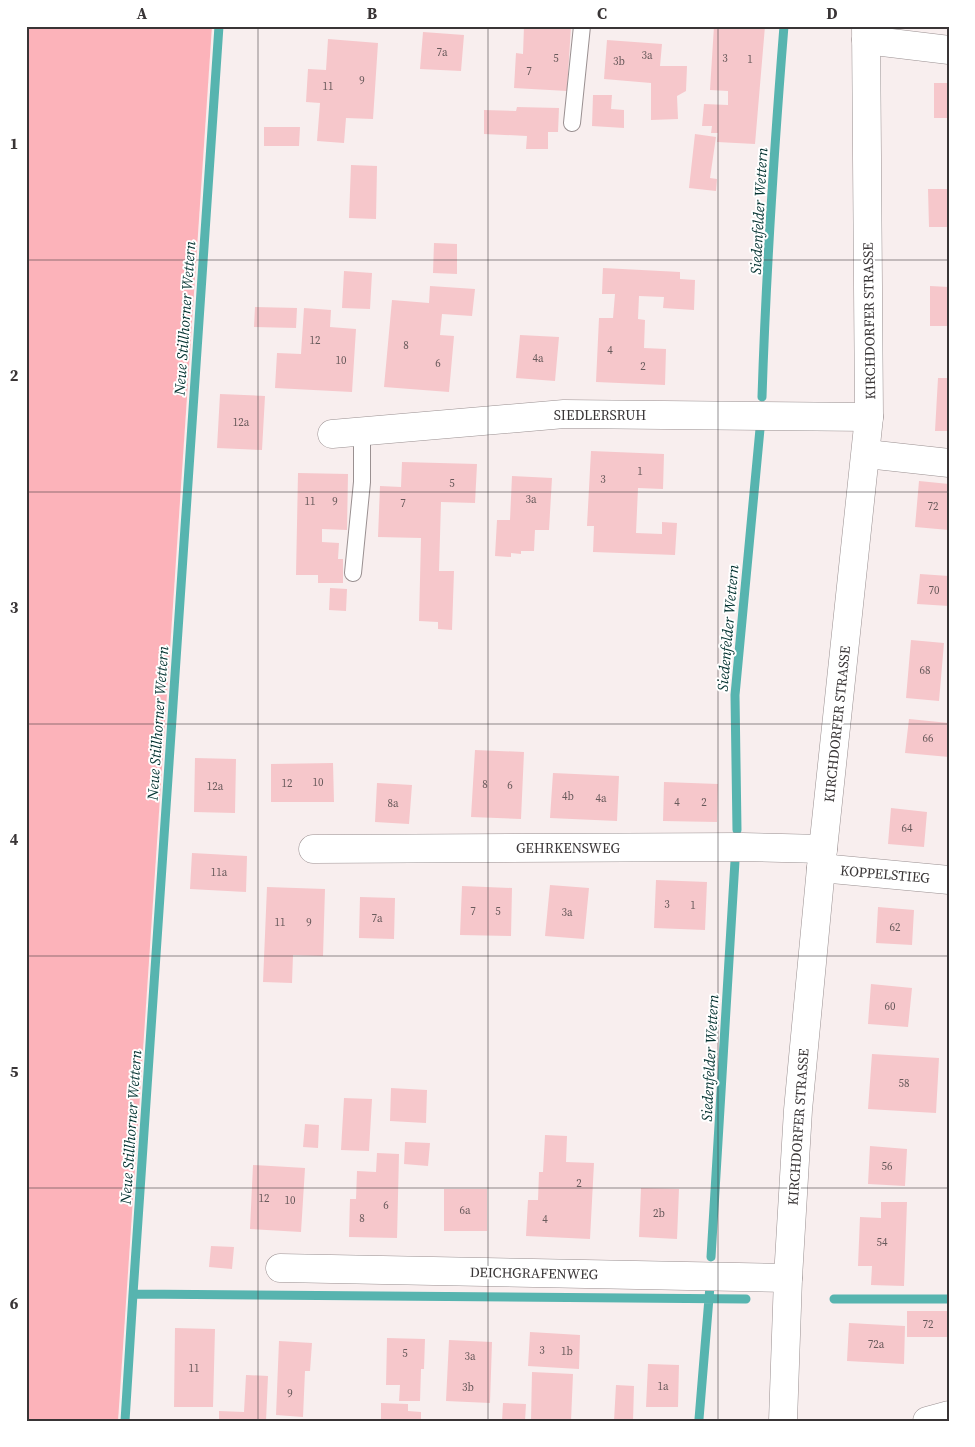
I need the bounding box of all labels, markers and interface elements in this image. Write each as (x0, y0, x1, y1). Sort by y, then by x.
text: A (137, 2, 148, 24)
text: B (367, 2, 378, 24)
text: C (597, 2, 607, 24)
text: D (826, 2, 838, 24)
house number: 7a (436, 45, 448, 60)
house number: 3a (641, 48, 653, 63)
house number: 5 (553, 51, 559, 66)
house number: 3 (722, 51, 728, 66)
house number: 1 (747, 52, 753, 67)
house number: 3b (613, 54, 625, 69)
house number: 7 (526, 64, 532, 79)
house number: 9 (359, 73, 365, 88)
house number: 11 (323, 79, 334, 94)
text: 1 (10, 132, 18, 154)
water label: Siedenfelder Wettern (745, 146, 772, 275)
water label: Neue Stillhorner Wettern (169, 240, 200, 397)
street label: KIRCHDORFER STRASSE (858, 242, 880, 400)
house number: 12 (310, 333, 321, 348)
house number: 8 (403, 338, 409, 353)
house number: 4 (607, 343, 613, 358)
house number: 4a (532, 351, 544, 366)
house number: 10 (336, 353, 347, 368)
house number: 6 (435, 356, 441, 371)
house number: 2 (640, 359, 646, 374)
text: 2 (10, 364, 19, 386)
street label: SIEDLERSRUH (554, 405, 646, 425)
house number: 12a (233, 415, 250, 430)
house number: 1 (637, 464, 643, 479)
house number: 3 (600, 472, 606, 487)
house number: 5 (449, 476, 455, 491)
house number: 3a (525, 492, 537, 507)
house number: 11 (305, 494, 316, 509)
house number: 9 (332, 494, 338, 509)
house number: 7 (400, 496, 406, 511)
house number: 72 (928, 499, 939, 514)
water label: Siedenfelder Wettern (711, 563, 744, 692)
house number: 70 (929, 583, 940, 598)
text: 3 (10, 596, 19, 618)
water label: Neue Stillhorner Wettern (142, 645, 173, 802)
street label: KIRCHDORFER STRASSE (819, 645, 855, 803)
house number: 68 (920, 663, 931, 678)
house number: 66 (923, 731, 934, 746)
house number: 10 (313, 775, 324, 790)
house number: 12 (282, 776, 293, 791)
house number: 8 (482, 777, 488, 792)
house number: 6 (507, 778, 513, 793)
house number: 12a (207, 779, 224, 794)
house number: 4b (562, 789, 574, 804)
house number: 4a (595, 791, 607, 806)
house number: 4 (674, 795, 680, 810)
house number: 2 (701, 795, 707, 810)
house number: 8a (387, 796, 399, 811)
house number: 64 (902, 821, 913, 836)
text: 4 (10, 828, 19, 850)
street label: GEHRKENSWEG (516, 838, 621, 858)
street label: KOPPELSTIEG (839, 860, 931, 888)
house number: 11a (211, 865, 228, 880)
house number: 3 (664, 897, 670, 912)
house number: 1 (690, 898, 696, 913)
house number: 7 (470, 904, 476, 919)
house number: 5 (495, 904, 501, 919)
house number: 3a (561, 905, 573, 920)
house number: 7a (371, 911, 383, 926)
house number: 11 (275, 915, 286, 930)
house number: 9 (306, 915, 312, 930)
house number: 62 (890, 920, 901, 935)
water label: Siedenfelder Wettern (696, 993, 723, 1122)
house number: 60 (885, 999, 896, 1014)
street label: KIRCHDORFER STRASSE (783, 1048, 813, 1206)
water label: Neue Stillhorner Wettern (115, 1049, 146, 1206)
text: 5 (10, 1060, 19, 1082)
house number: 58 (899, 1076, 910, 1091)
house number: 56 (882, 1159, 893, 1174)
house number: 2 (576, 1176, 582, 1191)
house number: 12 (259, 1191, 270, 1206)
house number: 10 (285, 1193, 296, 1208)
house number: 6 (383, 1198, 389, 1213)
house number: 6a (459, 1203, 471, 1218)
house number: 2b (653, 1206, 665, 1221)
house number: 8 (359, 1211, 365, 1226)
house number: 4 (542, 1212, 548, 1227)
house number: 54 (877, 1235, 888, 1250)
street label: DEICHGRAFENWEG (470, 1262, 599, 1284)
text: 6 (10, 1292, 19, 1314)
house number: 72 (923, 1317, 934, 1332)
house number: 72a (868, 1337, 885, 1352)
house number: 3 (539, 1343, 545, 1358)
house number: 1b (561, 1344, 573, 1359)
house number: 5 (402, 1346, 408, 1361)
house number: 3a (464, 1349, 476, 1364)
house number: 11 (189, 1361, 200, 1376)
house number: 1a (657, 1379, 669, 1394)
house number: 3b (462, 1380, 474, 1395)
house number: 9 (287, 1386, 293, 1401)

